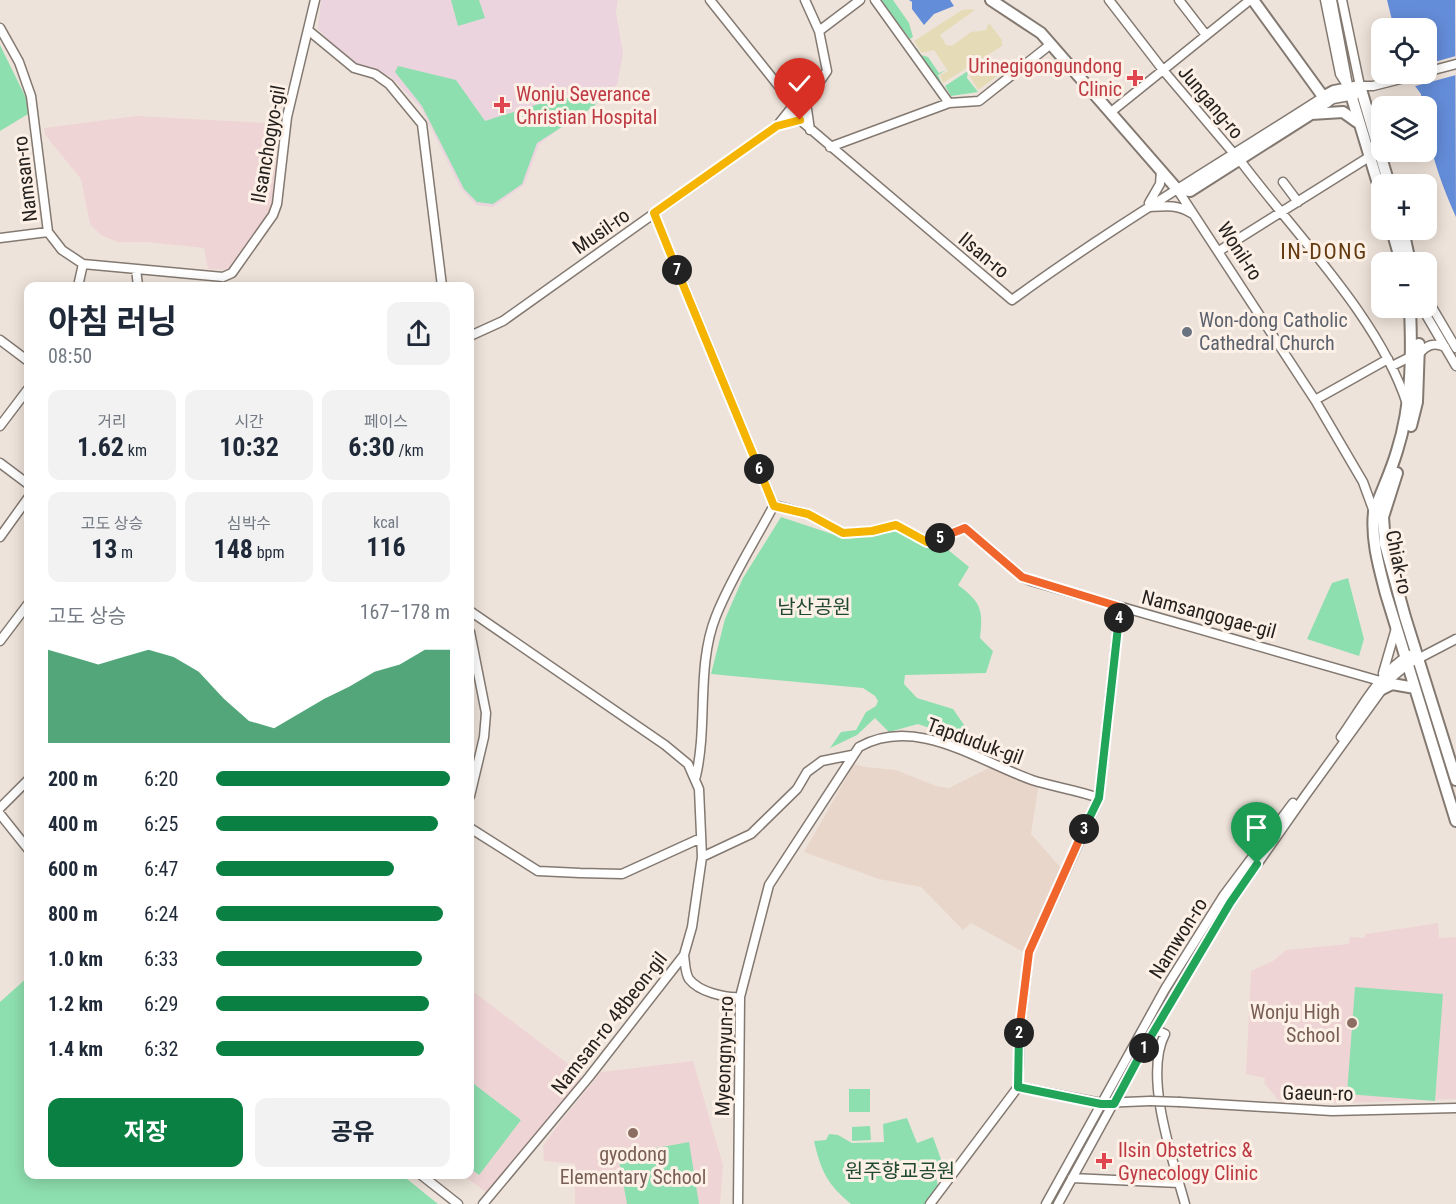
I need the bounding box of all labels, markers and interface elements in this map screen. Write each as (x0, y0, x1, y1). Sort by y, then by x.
map controls (1371, 18, 1437, 318)
button: locate (1371, 18, 1437, 84)
place label: Urinegigongundong Clinic (968, 54, 1122, 101)
pin (774, 58, 825, 120)
street label: Jungang-ro (1173, 60, 1249, 144)
icon: check (783, 67, 816, 100)
marker: Urinegigongundong Clinic (1126, 69, 1144, 87)
place label: Wonju Severance Christian Hospital (516, 82, 657, 129)
street label: Ilsanchogyo-gil (246, 83, 290, 205)
marker: Wonju Severance Christian Hospital (493, 96, 511, 114)
button: layers (1371, 96, 1437, 162)
street label: Namsan-ro (8, 135, 42, 223)
button: + (1371, 174, 1437, 240)
street label: Musil-ro (568, 203, 634, 259)
street label: Wonil-ro (1212, 217, 1268, 285)
street label: Ilsan-ro (954, 227, 1014, 283)
district label: IN-DONG (1280, 239, 1368, 264)
button: − (1371, 252, 1437, 318)
pin: 7 (662, 255, 692, 285)
text: 7 (673, 260, 681, 279)
text: 아침 러닝 (48, 302, 177, 341)
button: share (387, 302, 450, 365)
place label: Won-dong Catholic Cathedral Church (1199, 308, 1348, 355)
marker: Won-dong Catholic Cathedral Church (1180, 325, 1194, 339)
text: 08:50 (48, 344, 92, 368)
text: 거리 (97, 412, 127, 431)
text: 시간 (234, 412, 264, 431)
text: 페이스 (364, 412, 408, 431)
text: 1.62 (77, 432, 124, 462)
text: 10:32 (219, 432, 279, 462)
text: 6:30 (348, 432, 395, 462)
text: km (124, 441, 147, 460)
text: /km (395, 441, 424, 460)
pin: 6 (744, 454, 774, 484)
text: 6 (755, 459, 763, 478)
text: kcal (373, 513, 399, 532)
text: 고도 상승 (81, 514, 143, 533)
text: 심박수 (227, 514, 271, 533)
pin: 5 (925, 523, 955, 553)
text: 5 (936, 528, 944, 547)
street label: Chiak-ro (1380, 528, 1418, 596)
text: 116 (366, 532, 406, 562)
text: 13 (91, 534, 117, 564)
text: 148 (214, 534, 253, 564)
text: m (117, 543, 133, 562)
text: bpm (253, 543, 284, 562)
street label: Namsangogae-gil (1139, 585, 1279, 643)
park label: 남산공원 (777, 595, 851, 619)
text: 167–178 m (360, 600, 450, 624)
pin: 4 (1104, 603, 1134, 633)
text: 고도 상승 (48, 604, 126, 628)
text: 4 (1115, 608, 1123, 627)
street label: Tapduduk-gil (923, 712, 1027, 770)
text: 200 m (48, 767, 98, 791)
text: 6:20 (144, 767, 178, 791)
pin (1231, 802, 1282, 864)
icon: arrive (1240, 811, 1273, 844)
text: 400 m (48, 812, 98, 836)
text: 6:25 (144, 812, 178, 836)
pin: 3 (1069, 814, 1099, 844)
text: 3 (1080, 819, 1088, 838)
text: 600 m (48, 857, 98, 881)
text: 6:47 (144, 857, 178, 881)
street label: Namwon-ro (1144, 893, 1212, 983)
text: 800 m (48, 902, 98, 926)
text: 6:24 (144, 902, 178, 926)
text: 1.0 km (48, 947, 103, 971)
text: 6:33 (144, 947, 178, 971)
street label: Namsan-ro 48beon-gil (546, 947, 672, 1099)
text: 1.2 km (48, 992, 103, 1016)
text: 6:29 (144, 992, 178, 1016)
street label: Myeongnyun-ro (710, 995, 738, 1117)
place label: Wonju High School (1250, 1000, 1340, 1047)
marker: Wonju High School (1345, 1016, 1359, 1030)
pin: 2 (1004, 1018, 1034, 1048)
text: 2 (1015, 1023, 1023, 1042)
pin: 1 (1129, 1033, 1159, 1063)
text: 1.4 km (48, 1037, 103, 1061)
text: 6:32 (144, 1037, 178, 1061)
text: 1 (1140, 1038, 1148, 1057)
street label: Gaeun-ro (1282, 1080, 1354, 1106)
button: 저장 (48, 1098, 243, 1167)
button: 공유 (255, 1098, 450, 1167)
marker: gyodong Elementary School (626, 1126, 640, 1140)
place label: Ilsin Obstetrics & Gynecology Clinic (1118, 1138, 1258, 1185)
place label: gyodong Elementary School (560, 1142, 706, 1189)
marker: Ilsin Obstetrics & Gynecology Clinic (1095, 1152, 1113, 1170)
park label: 원주향교공원 (845, 1159, 955, 1183)

